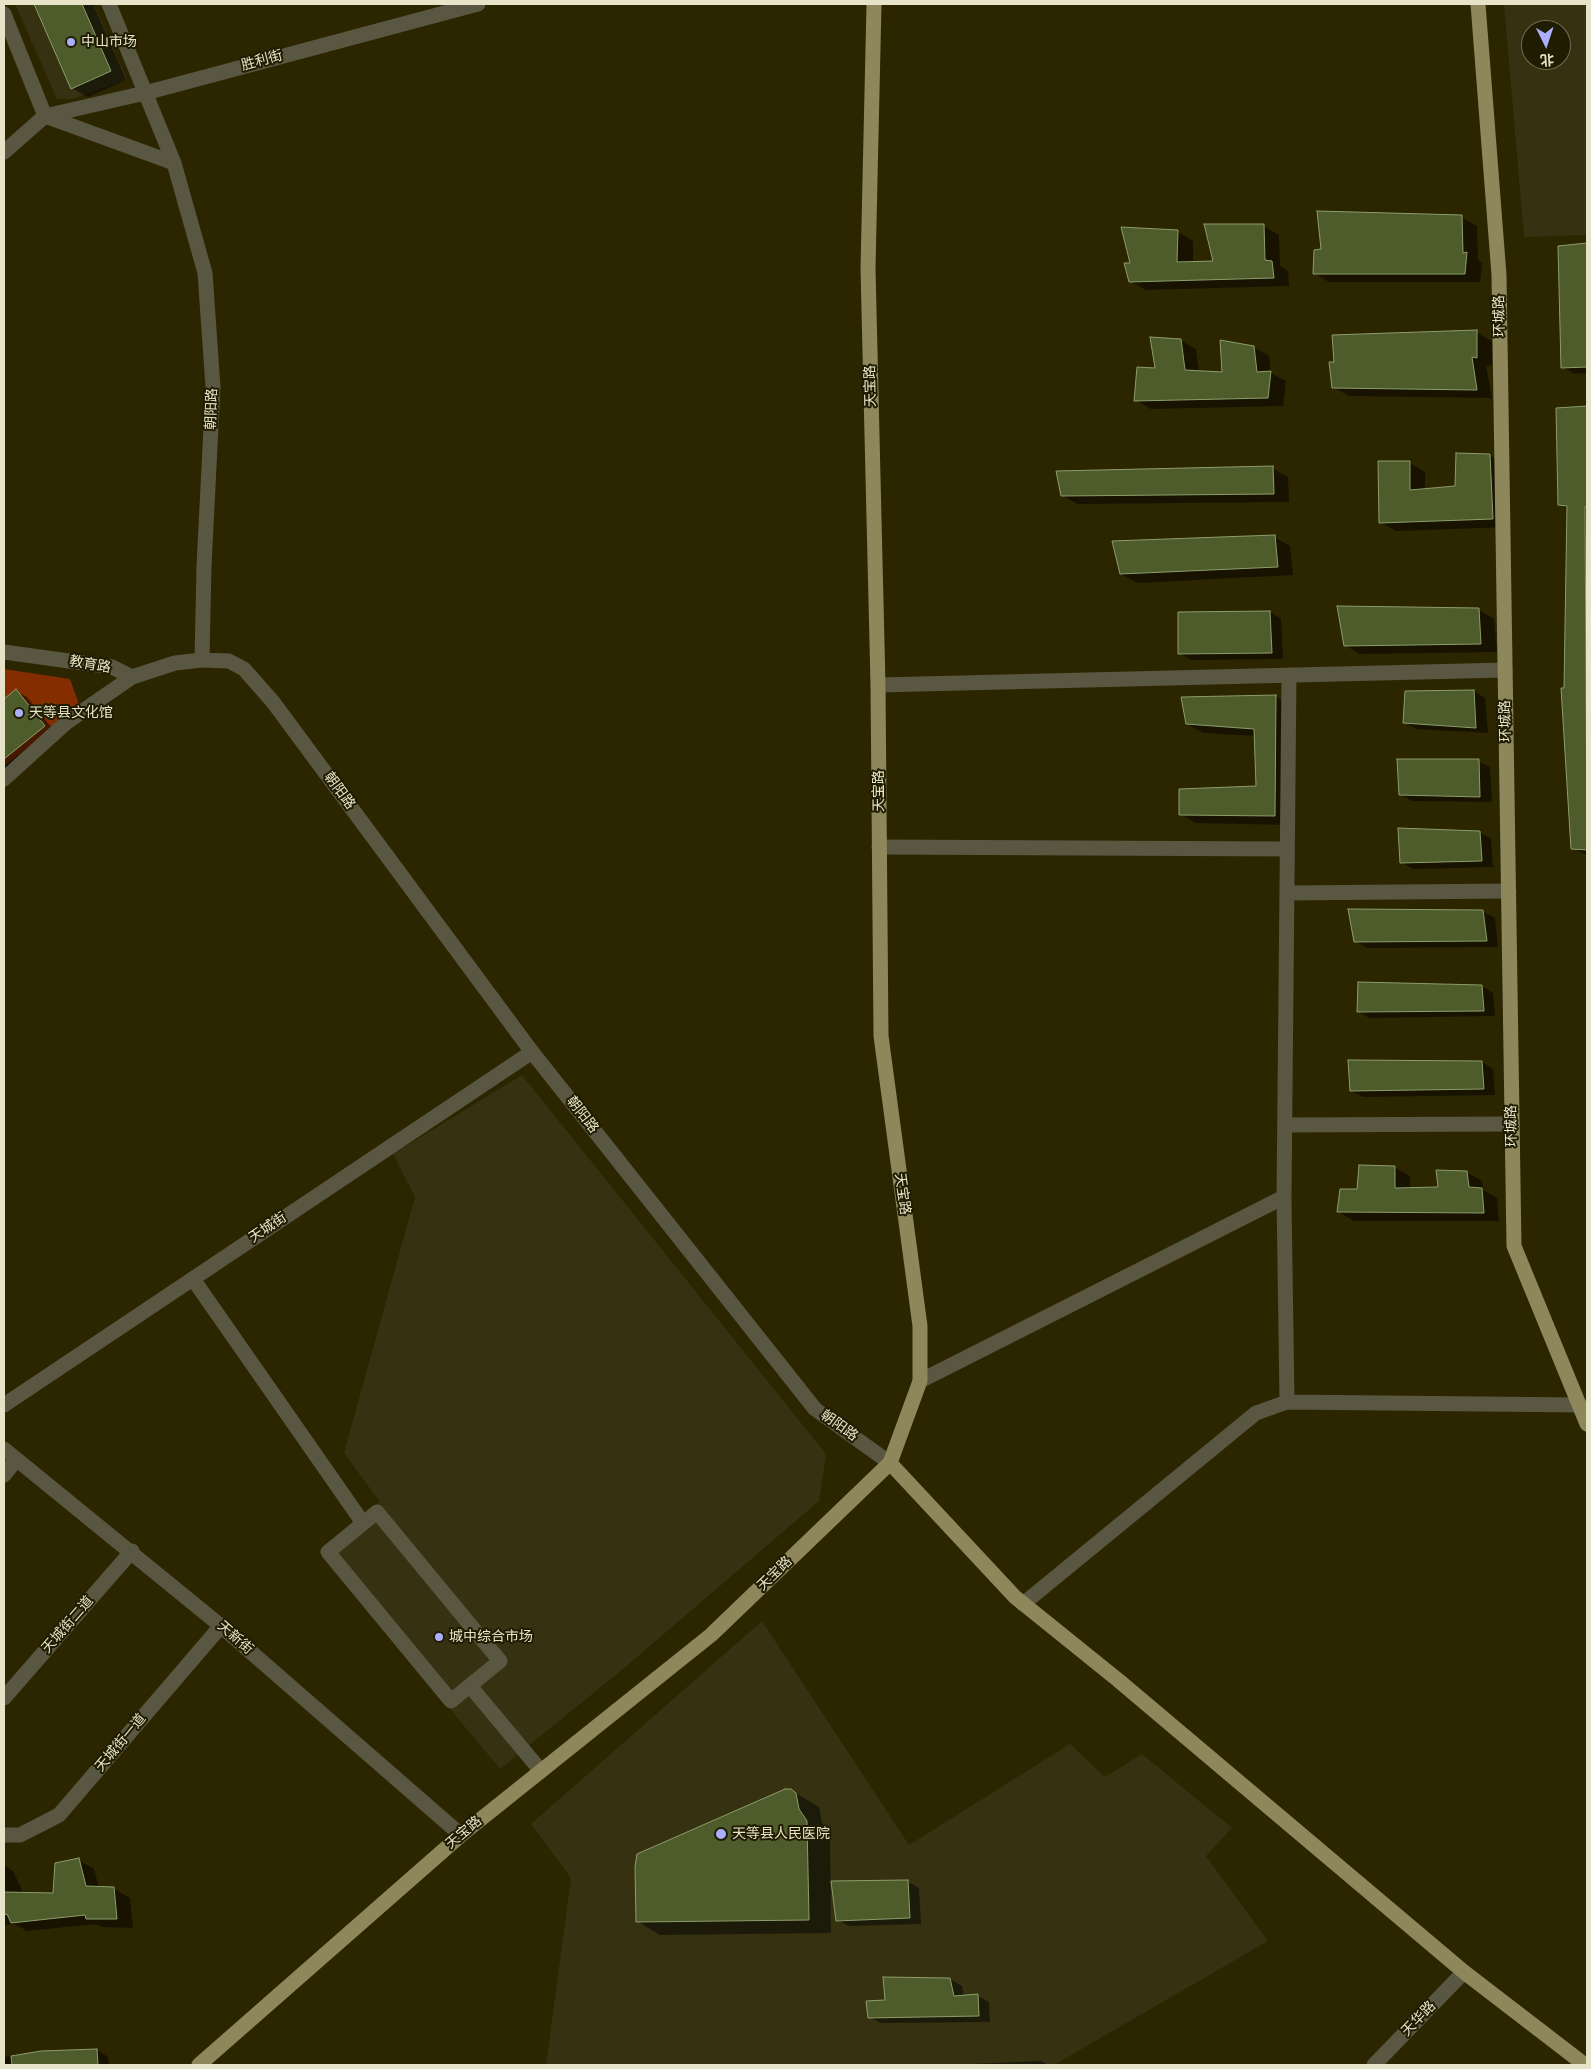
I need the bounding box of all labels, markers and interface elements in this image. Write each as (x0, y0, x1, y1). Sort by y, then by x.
north arrow (1521, 20, 1571, 70)
place label: 中山市场 (81, 34, 137, 50)
marker: 中山市场 (65, 36, 77, 48)
street label: 胜利街 (240, 47, 284, 75)
text: 北 (1539, 50, 1555, 68)
street label: 环城路 (1491, 295, 1509, 337)
street label: 天宝路 (862, 365, 880, 407)
street label: 朝阳路 (203, 388, 221, 430)
street label: 教育路 (68, 653, 112, 677)
street label: 环城路 (1497, 700, 1515, 742)
place label: 天等县文化馆 (29, 705, 113, 721)
marker: 天等县文化馆 (13, 707, 25, 719)
street label: 朝阳路 (320, 769, 358, 813)
street label: 天宝路 (871, 770, 887, 812)
street label: 朝阳路 (562, 1093, 602, 1137)
street label: 环城路 (1503, 1105, 1521, 1147)
street label: 天宝路 (891, 1172, 913, 1216)
street label: 天城街 (246, 1209, 290, 1247)
street label: 朝阳路 (817, 1407, 861, 1445)
street label: 天宝路 (754, 1553, 796, 1595)
street label: 天城街二道 (39, 1593, 97, 1657)
street label: 天新街 (214, 1618, 256, 1658)
place label: 城中综合市场 (449, 1629, 533, 1645)
marker: 城中综合市场 (433, 1631, 445, 1643)
street label: 天城街一道 (92, 1711, 150, 1775)
street label: 天宝路 (443, 1813, 485, 1853)
place label: 天等县人民医院 (732, 1826, 830, 1842)
marker: 天等县人民医院 (714, 1827, 728, 1841)
street label: 天华路 (1398, 1998, 1440, 2040)

